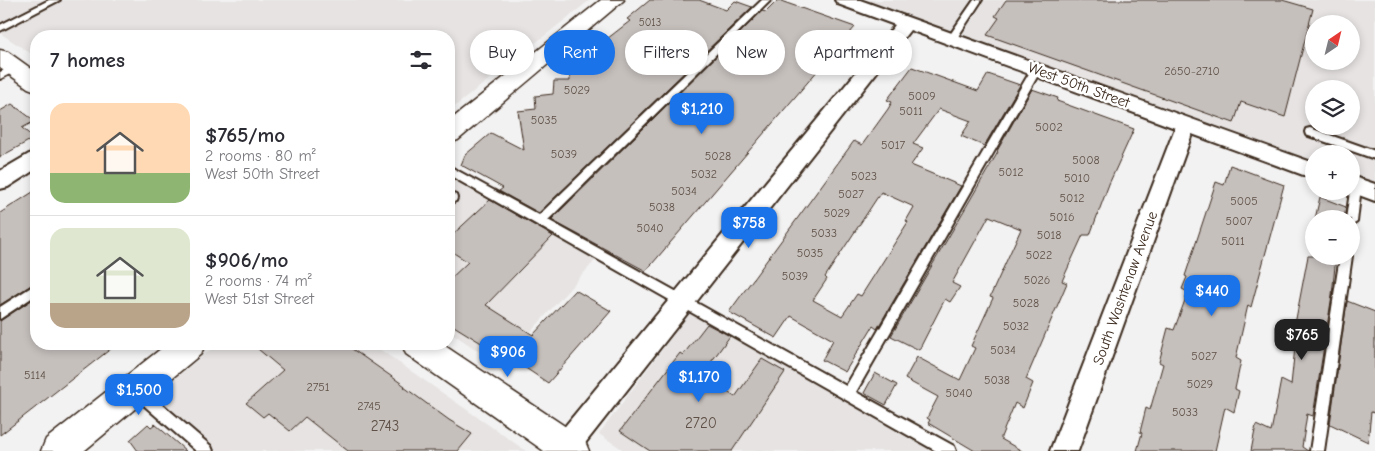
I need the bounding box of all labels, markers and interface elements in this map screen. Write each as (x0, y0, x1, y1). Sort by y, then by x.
north arrow (1305, 15, 1360, 70)
map controls (1305, 15, 1360, 265)
house number: 5013 (639, 16, 661, 29)
chip: Buy (470, 30, 534, 75)
chip: Rent (544, 30, 615, 75)
chip: Filters (625, 30, 708, 75)
chip: New (718, 30, 785, 75)
chip: Apartment (795, 30, 912, 75)
icon: filters (407, 46, 435, 74)
text: 7 homes (50, 48, 125, 72)
street label: West 50th Street (1026, 58, 1133, 112)
house number: 2650-2710 (1164, 64, 1220, 78)
button: layers (1305, 80, 1360, 135)
house number: 5029 (564, 83, 590, 97)
house number: 5009 (908, 89, 936, 103)
pin: $1,210 (661, 92, 743, 135)
text: $1,210 (681, 100, 723, 118)
house number: 5011 (899, 104, 923, 118)
house number: 5035 (531, 113, 557, 127)
house number: 5002 (1035, 120, 1063, 134)
icon: home (90, 123, 150, 183)
text: $765/mo (205, 123, 285, 147)
house number: 5017 (881, 138, 905, 152)
button: + (1305, 145, 1360, 200)
text: 2 rooms · 80 m² (205, 147, 316, 165)
house number: 5039 (551, 147, 577, 161)
house number: 5028 (705, 149, 731, 163)
house number: 5008 (1072, 153, 1100, 167)
text: West 50th Street (205, 165, 319, 183)
house number: 5012 (999, 165, 1023, 179)
house number: 5032 (691, 167, 717, 181)
house number: 5023 (851, 169, 877, 183)
house number: 5010 (1064, 171, 1090, 185)
house number: 5034 (671, 184, 697, 198)
house number: 5027 (838, 187, 864, 201)
house number: 5012 (1060, 191, 1084, 205)
house number: 5005 (1230, 194, 1258, 208)
house number: 5038 (649, 200, 675, 214)
pin: $758 (719, 206, 779, 249)
house number: 5029 (824, 206, 850, 220)
street label: South Washtenaw Avenue (1089, 208, 1161, 367)
house number: 5016 (1049, 210, 1075, 224)
button: − (1305, 210, 1360, 265)
text: $758 (732, 214, 766, 232)
house number: 5007 (1226, 214, 1253, 228)
house number: 5040 (637, 221, 663, 235)
house number: 5033 (811, 226, 837, 240)
house number: 5018 (1037, 228, 1061, 242)
house number: 5011 (1221, 234, 1245, 248)
house number: 5035 (797, 246, 823, 260)
icon: home (90, 248, 150, 308)
text: $906/mo (205, 248, 288, 272)
house number: 5022 (1026, 248, 1052, 262)
house number: 5039 (782, 269, 808, 283)
text: 2 rooms · 74 m² (205, 272, 312, 290)
house number: 5026 (1024, 273, 1050, 287)
pin: $440 (1182, 274, 1242, 317)
text: $440 (1195, 282, 1229, 300)
text: West 51st Street (205, 290, 314, 308)
house number: 5028 (1013, 296, 1039, 310)
pin: $765 (1272, 318, 1332, 361)
house number: 5032 (1003, 319, 1029, 333)
text: $765 (1285, 326, 1319, 344)
pin: $906 (478, 336, 538, 378)
text: $906 (490, 343, 526, 361)
house number: 5034 (990, 343, 1016, 357)
house number: 5027 (1191, 349, 1217, 363)
pin: $1,170 (658, 360, 740, 403)
house number: 5114 (24, 368, 46, 382)
text: $1,170 (678, 368, 720, 386)
house number: 5038 (984, 373, 1010, 387)
pin: $1,500 (98, 374, 180, 416)
house number: 5029 (1187, 377, 1213, 391)
house number: 2751 (306, 380, 330, 394)
text: $1,500 (116, 381, 162, 399)
house number: 5040 (946, 386, 972, 400)
house number: 2745 (357, 399, 381, 413)
house number: 5033 (1172, 405, 1198, 419)
house number: 2720 (685, 414, 717, 432)
house number: 2743 (371, 417, 399, 435)

